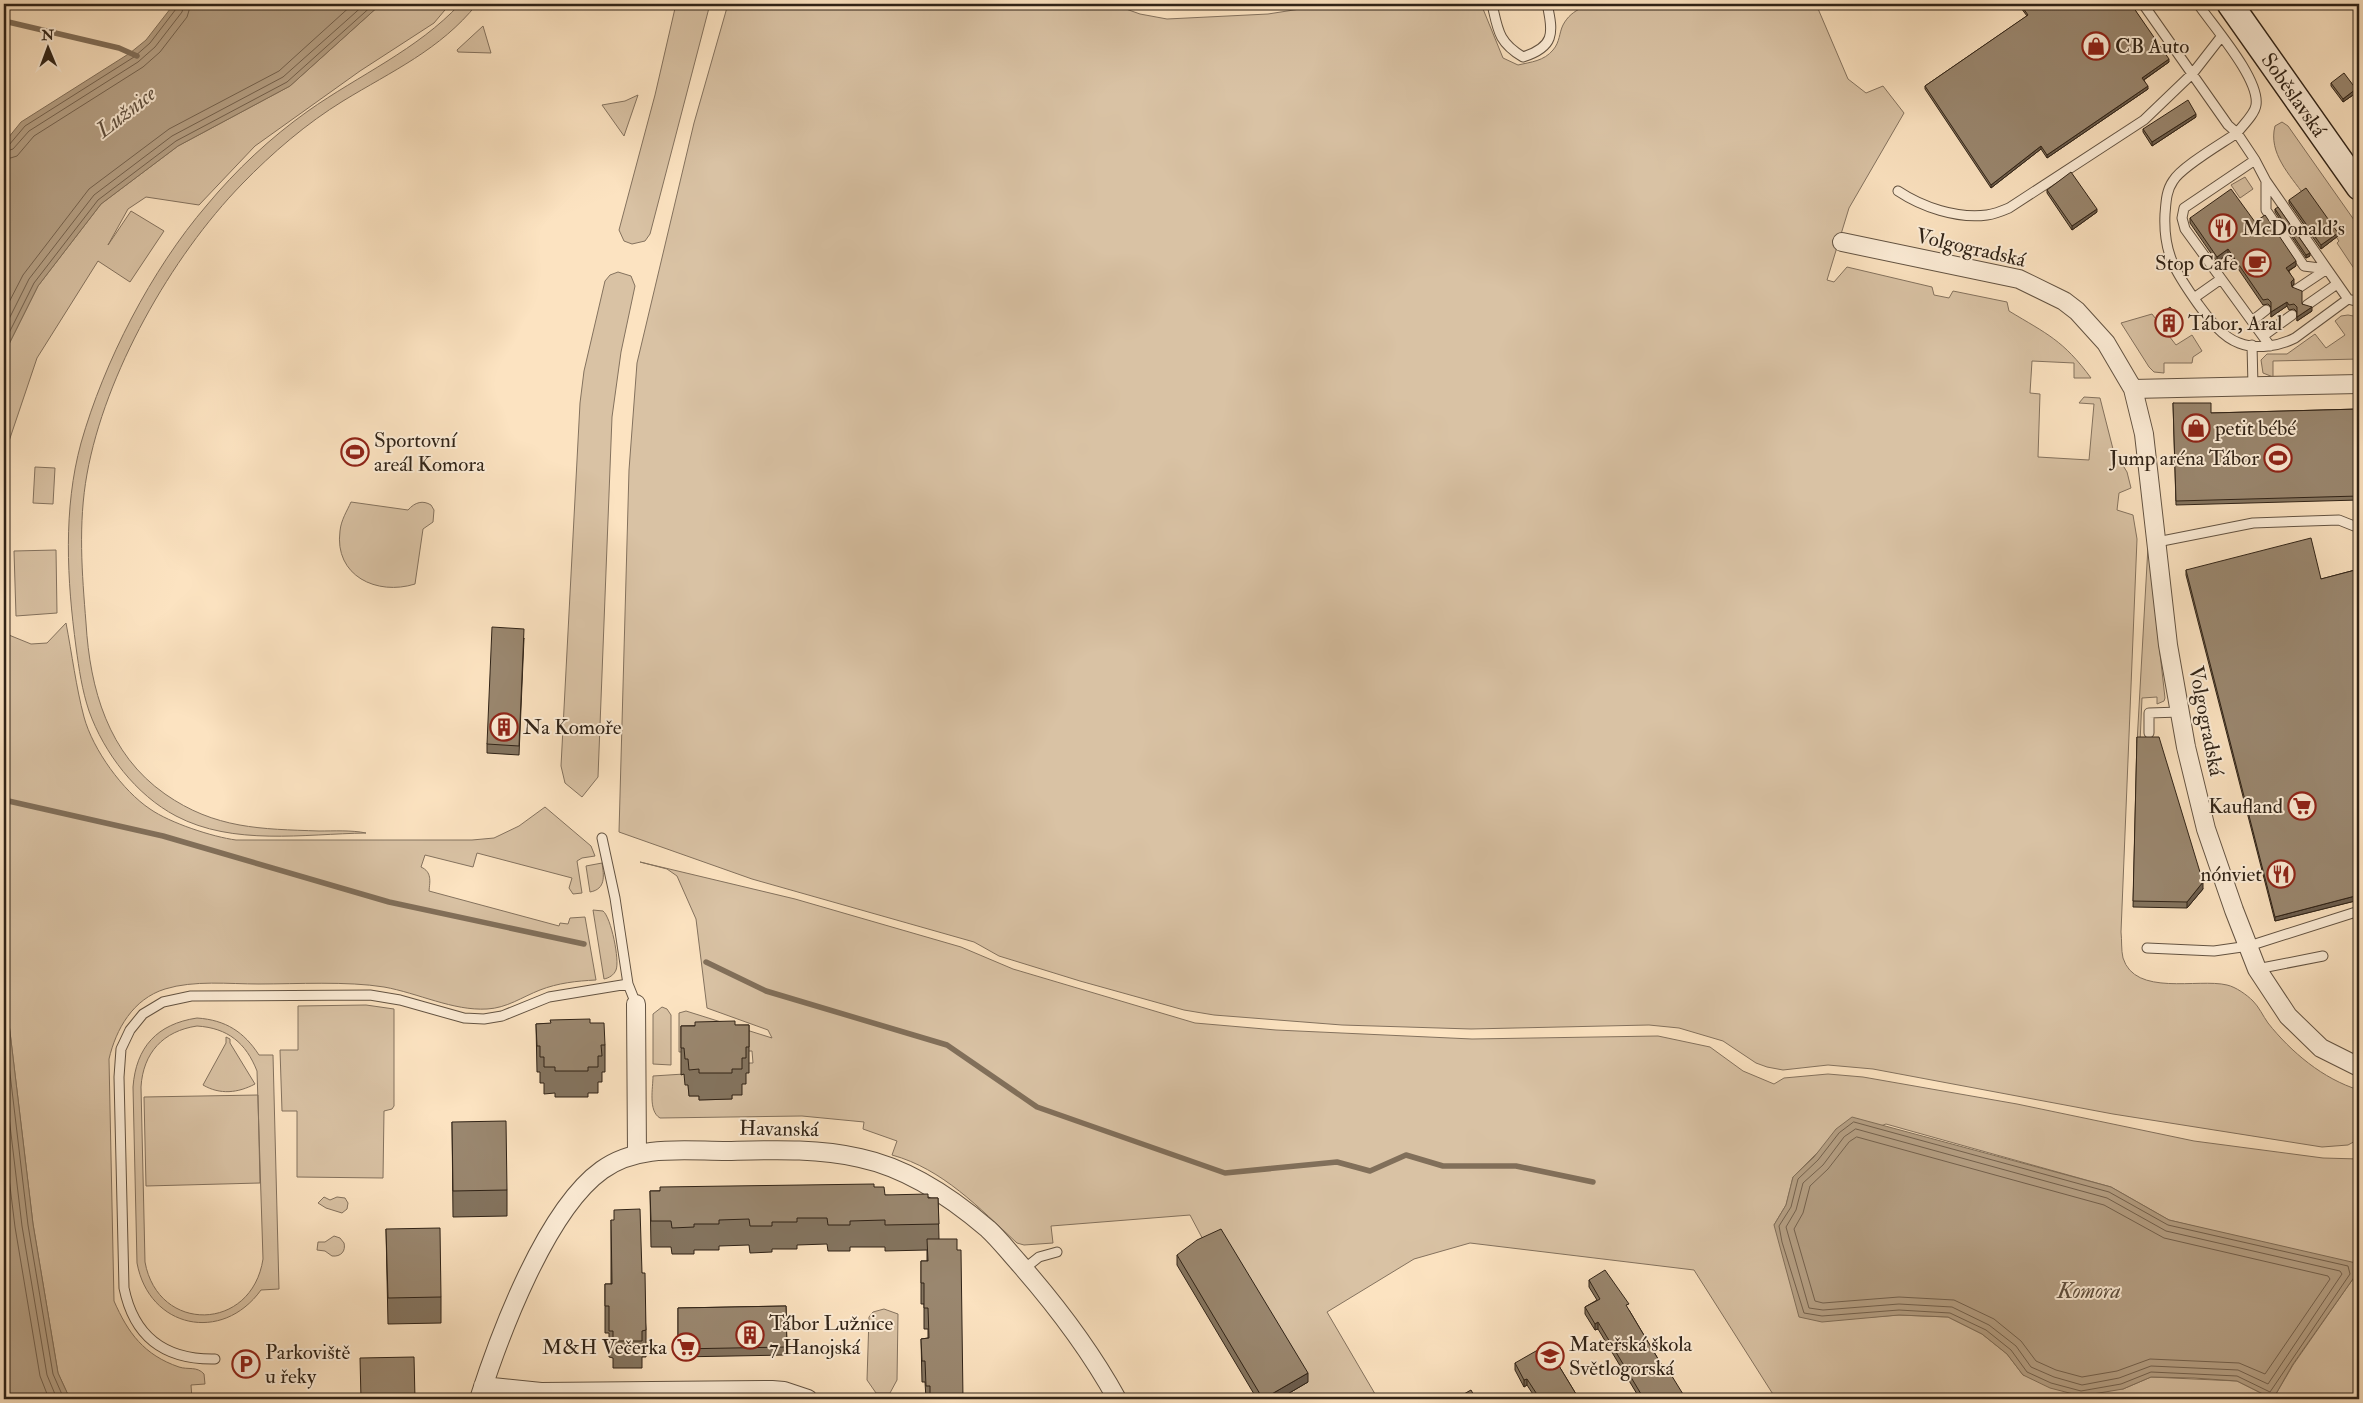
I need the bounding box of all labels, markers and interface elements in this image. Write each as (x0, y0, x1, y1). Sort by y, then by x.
north arrow (22, 22, 72, 72)
text: N (40, 27, 55, 44)
shop icon: CB Auto (2081, 31, 2111, 61)
place label: CB Auto (2115, 33, 2189, 60)
street label: Soběslavská (2255, 47, 2333, 142)
water label: Lužnice (90, 79, 162, 145)
restaurant icon: McDonald's (2208, 213, 2238, 243)
place label: McDonald's (2242, 215, 2345, 242)
street label: Volgogradská (1914, 222, 2029, 274)
cafe icon: Stop Cafe (2242, 248, 2272, 278)
place label: Stop Cafe (2155, 250, 2238, 277)
building icon: Tábor, Aral (2154, 308, 2184, 338)
place label: Tábor, Aral (2188, 310, 2283, 337)
shop icon: petit bébé (2181, 413, 2211, 443)
place label: petit bébé (2214, 415, 2296, 442)
place label: Sportovní areál Komora (374, 427, 485, 478)
sports icon: Sportovní areál Komora (340, 437, 370, 467)
sports icon: Jump aréna Tábor (2263, 443, 2293, 473)
place label: Jump aréna Tábor (2109, 445, 2259, 472)
street label: Volgogradská (2182, 664, 2230, 779)
building icon: Na Komoře (489, 712, 519, 742)
place label: Na Komoře (523, 714, 622, 741)
supermarket icon: Kaufland (2287, 791, 2317, 821)
place label: Kaufland (2208, 793, 2284, 820)
restaurant icon: nónviet (2266, 859, 2296, 889)
place label: nónviet (2200, 861, 2262, 888)
street label: Havanská (739, 1115, 819, 1143)
water label: Komora (2056, 1277, 2121, 1305)
place label: Tábor Lužnice 7 Hanojská (769, 1310, 894, 1361)
building icon: Tábor Lužnice 7 Hanojská (735, 1320, 765, 1350)
place label: Mateřská škola Světlogorská (1569, 1331, 1693, 1382)
supermarket icon: M&H Večerka (671, 1332, 701, 1362)
place label: M&H Večerka (542, 1334, 667, 1361)
place label: Parkoviště u řeky (265, 1339, 350, 1390)
school or university icon: Mateřská škola Světlogorská (1535, 1341, 1565, 1371)
parking icon: Parkoviště u řeky (231, 1349, 261, 1379)

